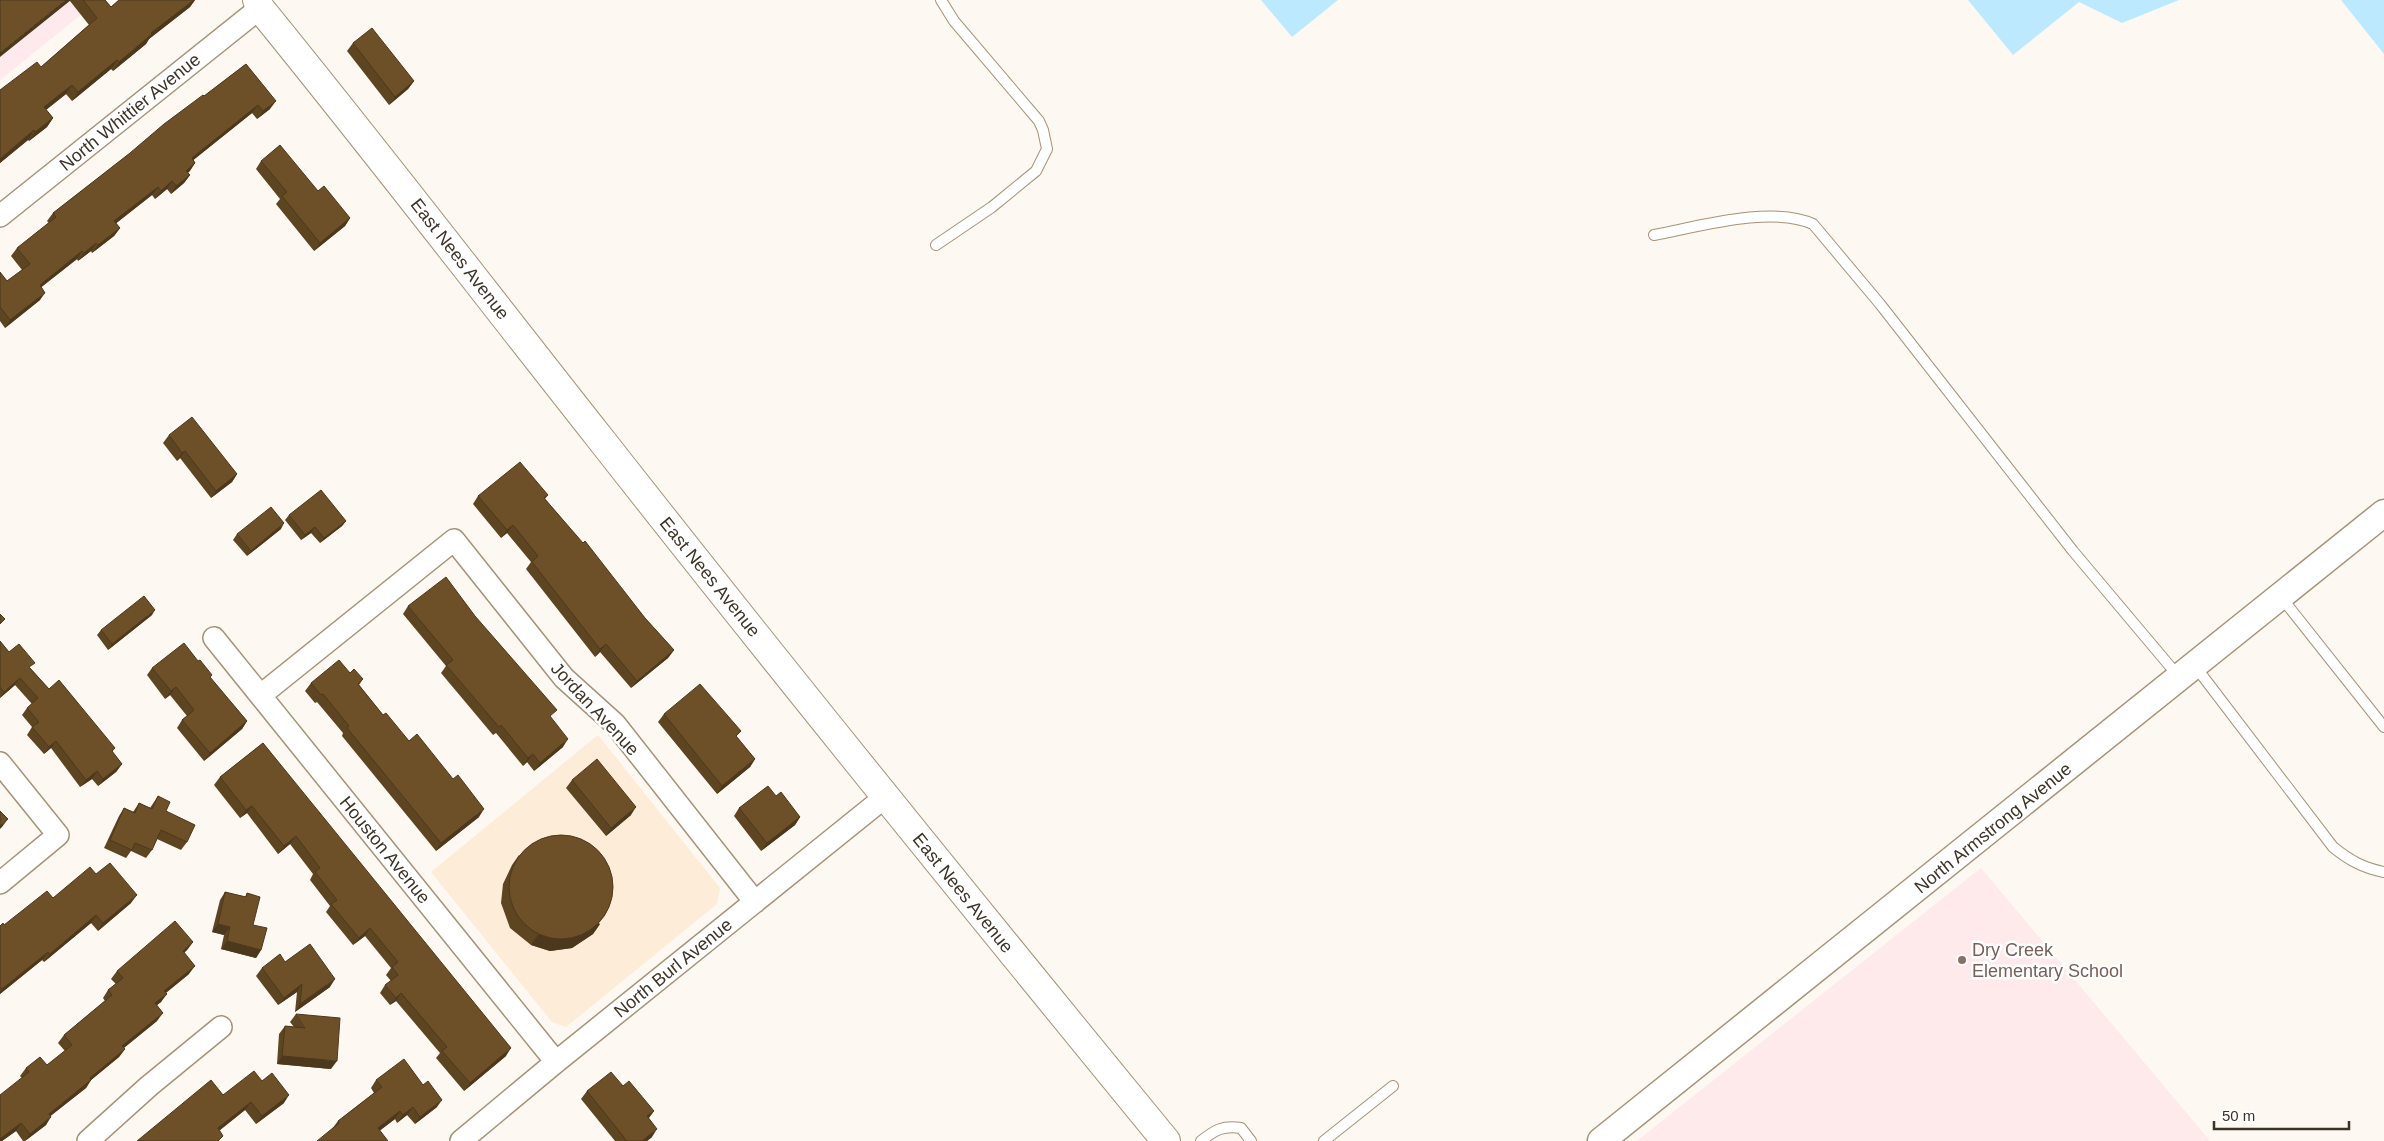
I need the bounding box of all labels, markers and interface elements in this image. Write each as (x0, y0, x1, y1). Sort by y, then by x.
street label: North Whittier Avenue (56, 49, 204, 175)
street label: East Nees Avenue (407, 195, 513, 323)
street label: East Nees Avenue (656, 513, 764, 641)
street label: Jordan Avenue (547, 658, 643, 760)
street label: North Armstrong Avenue (1911, 759, 2075, 897)
street label: Houston Avenue (336, 793, 434, 907)
street label: East Nees Avenue (909, 829, 1017, 957)
street label: North Burl Avenue (610, 914, 736, 1022)
place label: Dry Creek Elementary School (1972, 940, 2123, 981)
marker: Dry Creek Elementary School (1956, 954, 1968, 966)
scale bar (2214, 1098, 2349, 1130)
text: 50 m (2222, 1107, 2255, 1124)

